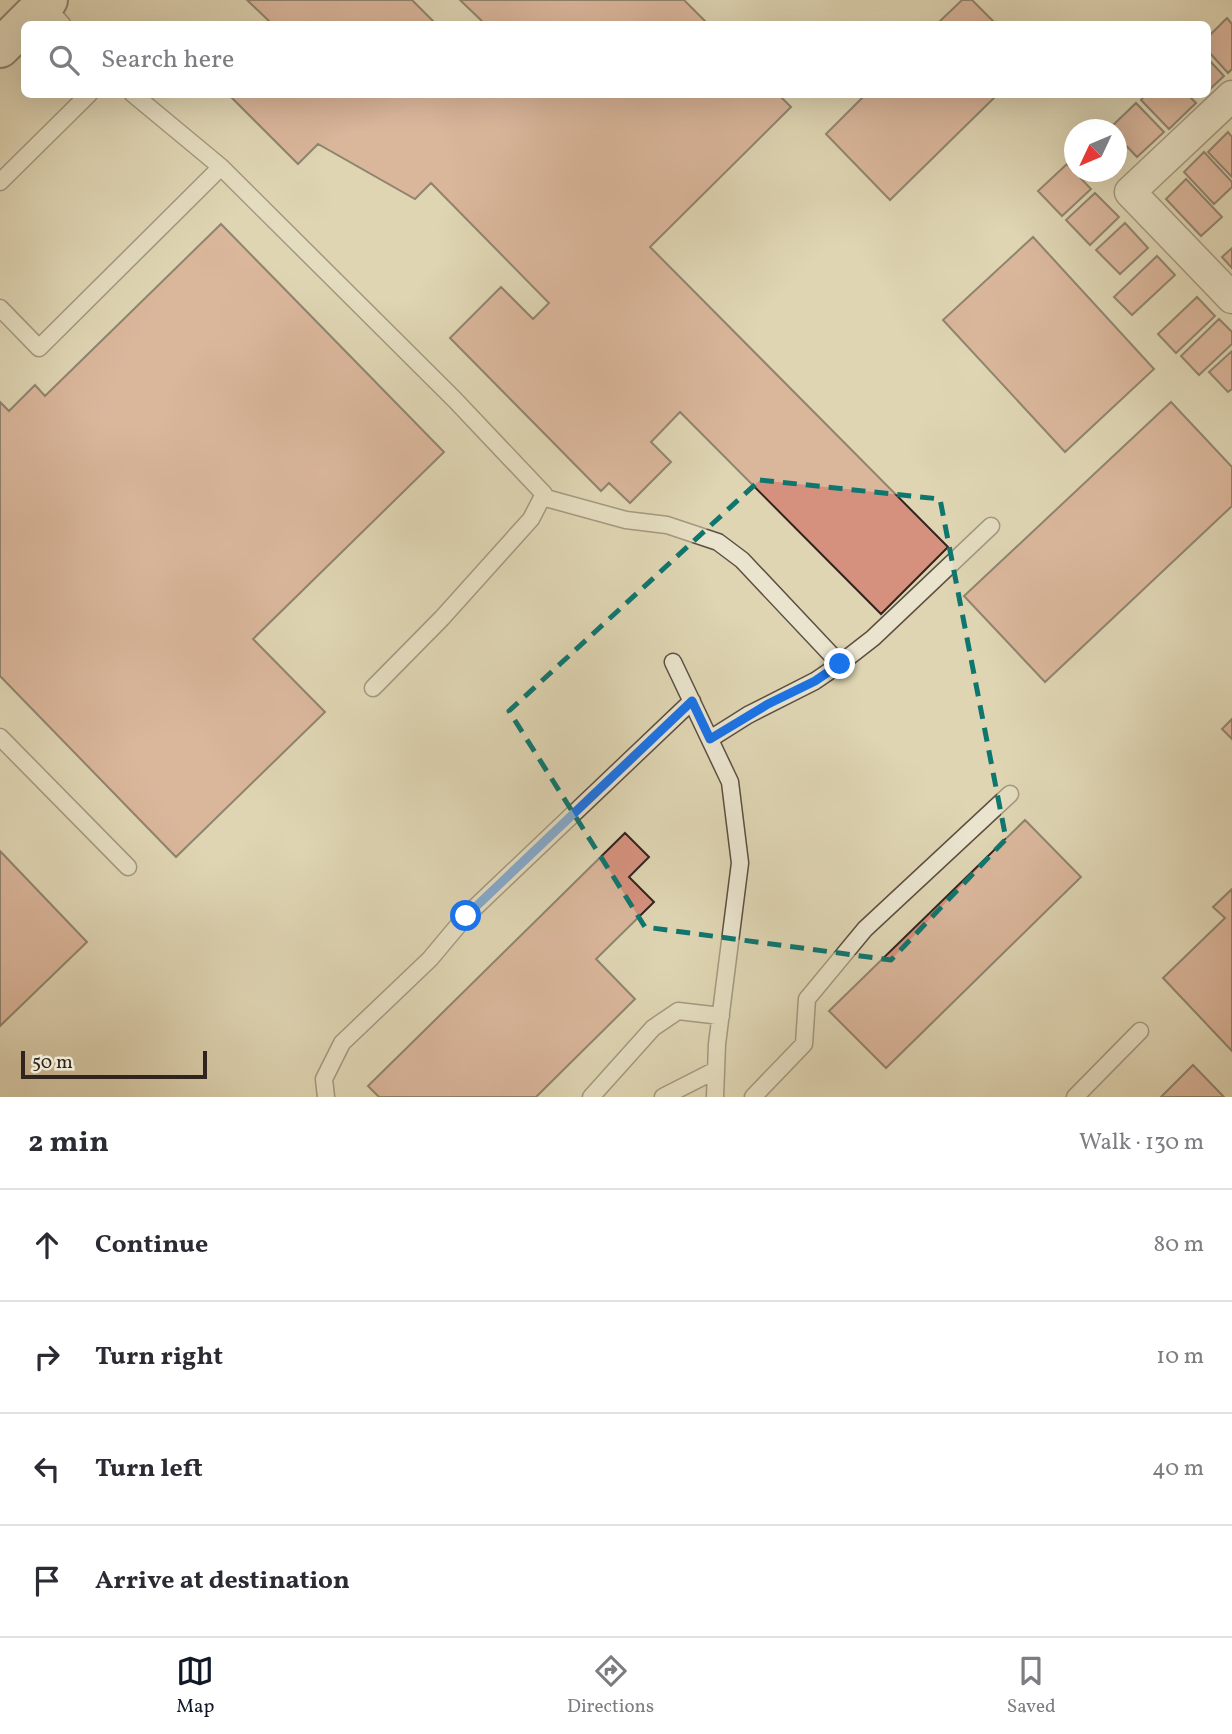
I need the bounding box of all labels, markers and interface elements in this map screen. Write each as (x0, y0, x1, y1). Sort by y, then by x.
search box (21, 21, 1211, 98)
icon: search (45, 41, 83, 79)
text: Search here (101, 42, 234, 78)
north arrow (1064, 119, 1127, 182)
route end (824, 648, 855, 679)
route start (450, 900, 481, 931)
scale bar (21, 1048, 206, 1080)
text: 50 m (32, 1050, 73, 1076)
text: 2 min (28, 1122, 109, 1164)
text: Walk · 130 m (1079, 1127, 1204, 1159)
icon: ahead (28, 1226, 66, 1264)
text: Continue (95, 1227, 208, 1263)
text: 80 m (1154, 1229, 1204, 1261)
icon: right (28, 1338, 66, 1376)
text: Turn right (95, 1339, 223, 1375)
text: 10 m (1156, 1341, 1204, 1373)
icon: left (28, 1450, 66, 1488)
text: Turn left (95, 1451, 203, 1487)
text: 40 m (1152, 1453, 1204, 1485)
icon: arrive (28, 1562, 66, 1600)
text: Arrive at destination (95, 1563, 350, 1599)
tab: Map (176, 1652, 214, 1720)
tab: Directions (567, 1652, 654, 1720)
tab: Saved (1007, 1652, 1056, 1720)

